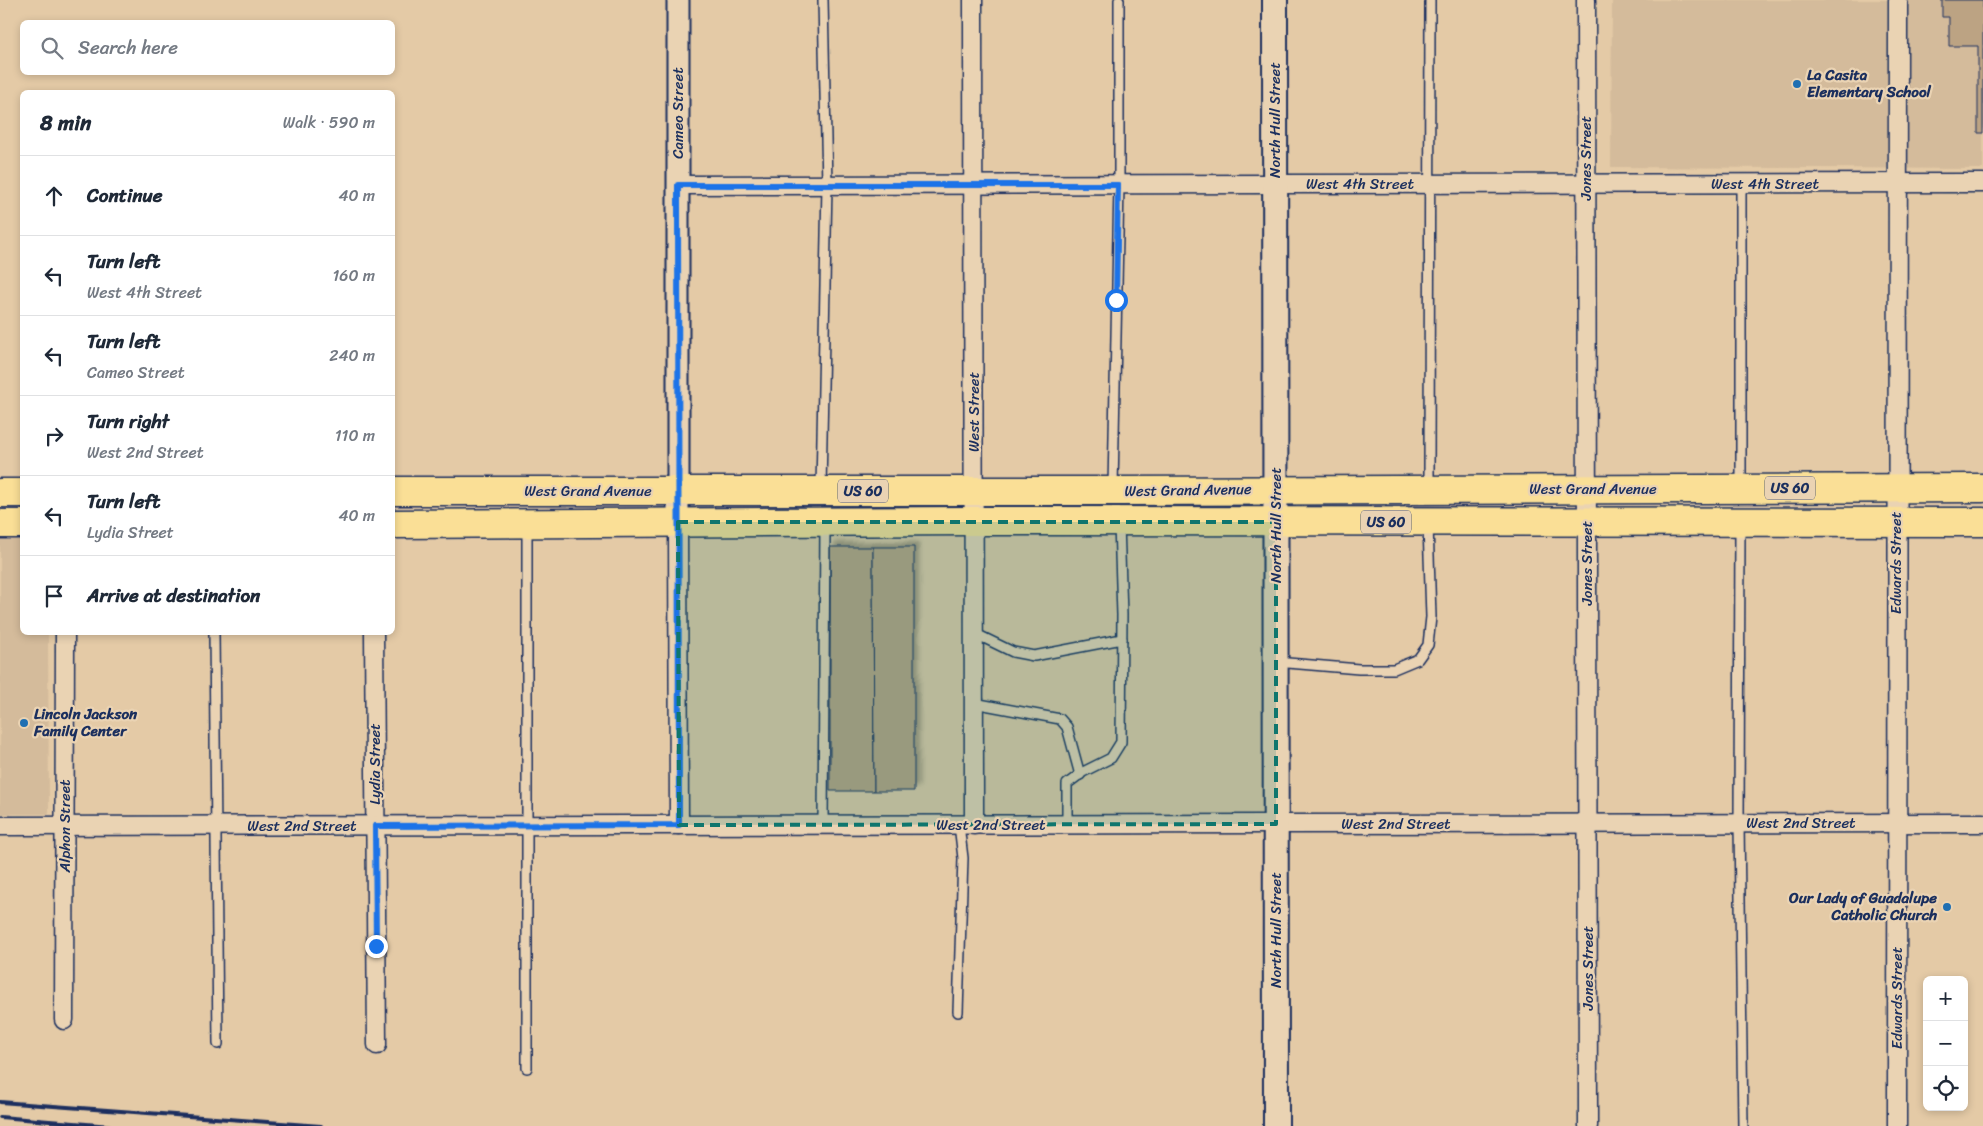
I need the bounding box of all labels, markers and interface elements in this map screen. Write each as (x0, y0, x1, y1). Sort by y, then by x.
search box (20, 20, 395, 75)
text: Search here (78, 31, 178, 64)
icon: search (38, 34, 66, 62)
street label: North Hull Street (1262, 62, 1288, 178)
place label: La Casita Elementary School (1807, 62, 1932, 105)
street label: Cameo Street (665, 67, 691, 159)
marker: La Casita Elementary School (1791, 78, 1803, 90)
text: 8 min (40, 104, 91, 142)
text: Walk · 590 m (283, 108, 375, 137)
street label: Jones Street (1573, 115, 1599, 201)
street label: West 4th Street (1306, 171, 1414, 197)
street label: West 4th Street (1711, 171, 1819, 197)
text: Continue (87, 179, 163, 212)
text: 40 m (338, 181, 375, 210)
icon: ahead (40, 182, 68, 210)
text: Turn left (87, 245, 160, 278)
text: 160 m (332, 261, 375, 290)
icon: left (40, 262, 68, 290)
text: West 4th Street (87, 278, 202, 307)
route start (1105, 289, 1128, 312)
text: Turn left (87, 325, 160, 358)
text: 240 m (329, 341, 375, 370)
icon: left (40, 342, 68, 370)
text: Cameo Street (87, 358, 185, 387)
street label: West Street (961, 371, 987, 452)
text: Turn right (87, 405, 169, 438)
text: 110 m (335, 421, 375, 450)
icon: right (40, 422, 68, 450)
text: West 2nd Street (87, 438, 204, 467)
street label: North Hull Street (1263, 467, 1289, 583)
street label: West Grand Avenue (1124, 476, 1252, 504)
street label: West Grand Avenue (1529, 476, 1657, 502)
road number: US 60 (1765, 476, 1815, 499)
street label: West Grand Avenue (524, 478, 652, 504)
road number: US 60 (838, 480, 888, 502)
text: Turn left (87, 485, 160, 518)
text: 40 m (338, 501, 375, 530)
icon: left (40, 502, 68, 530)
road number: US 60 (1361, 511, 1411, 534)
street label: Edwards Street (1883, 511, 1909, 614)
text: Lydia Street (87, 518, 174, 547)
street label: Jones Street (1574, 520, 1600, 606)
text: Arrive at destination (87, 579, 260, 612)
icon: arrive (40, 582, 68, 610)
place label: Lincoln Jackson Family Center (33, 701, 138, 744)
marker: Lincoln Jackson Family Center (18, 717, 30, 729)
street label: Lydia Street (362, 723, 388, 805)
street label: Alphon Street (52, 779, 78, 874)
street label: West 2nd Street (1746, 810, 1856, 836)
street label: West 2nd Street (1341, 811, 1451, 837)
street label: West 2nd Street (936, 812, 1046, 838)
street label: West 2nd Street (247, 813, 357, 839)
street label: North Hull Street (1263, 872, 1289, 988)
place label: Our Lady of Guadalupe Catholic Church (1788, 885, 1937, 928)
marker: Our Lady of Guadalupe Catholic Church (1941, 901, 1953, 913)
street label: Jones Street (1575, 925, 1601, 1011)
route end (365, 935, 388, 958)
street label: Edwards Street (1884, 946, 1910, 1049)
map controls (1923, 976, 1968, 1111)
button: + (1923, 976, 1968, 1021)
button: − (1923, 1021, 1968, 1066)
button: locate (1923, 1066, 1968, 1111)

